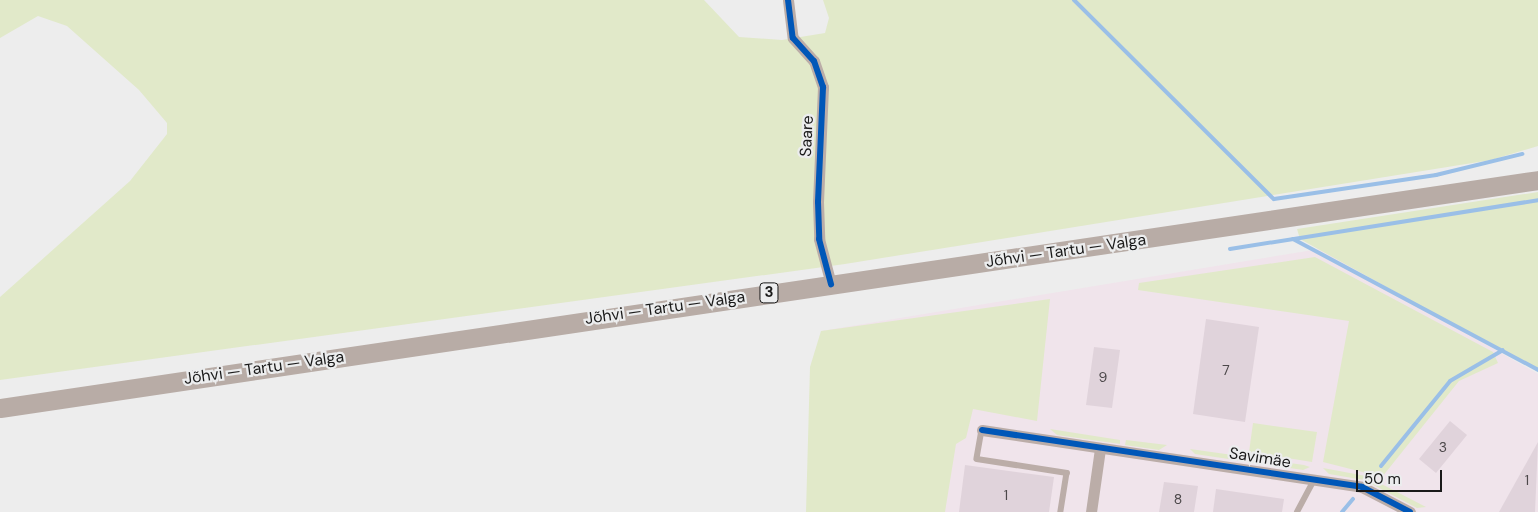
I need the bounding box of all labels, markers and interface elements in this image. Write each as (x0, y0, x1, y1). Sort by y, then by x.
street label: Saare (796, 115, 818, 157)
street label: Jõhvi — Tartu — Valga (985, 230, 1147, 272)
road number: 3 (759, 280, 779, 306)
street label: Jõhvi — Tartu — Valga (584, 287, 746, 329)
street label: Jõhvi — Tartu — Valga (183, 347, 345, 389)
house number: 7 (1222, 362, 1230, 378)
house number: 9 (1099, 369, 1107, 385)
house number: 3 (1439, 439, 1447, 455)
street label: Savimäe (1228, 444, 1292, 472)
scale bar (1358, 460, 1444, 492)
text: 50 m (1364, 469, 1401, 489)
house number: 1 (1525, 472, 1529, 488)
house number: 1 (1004, 487, 1008, 503)
house number: 8 (1174, 491, 1182, 507)

